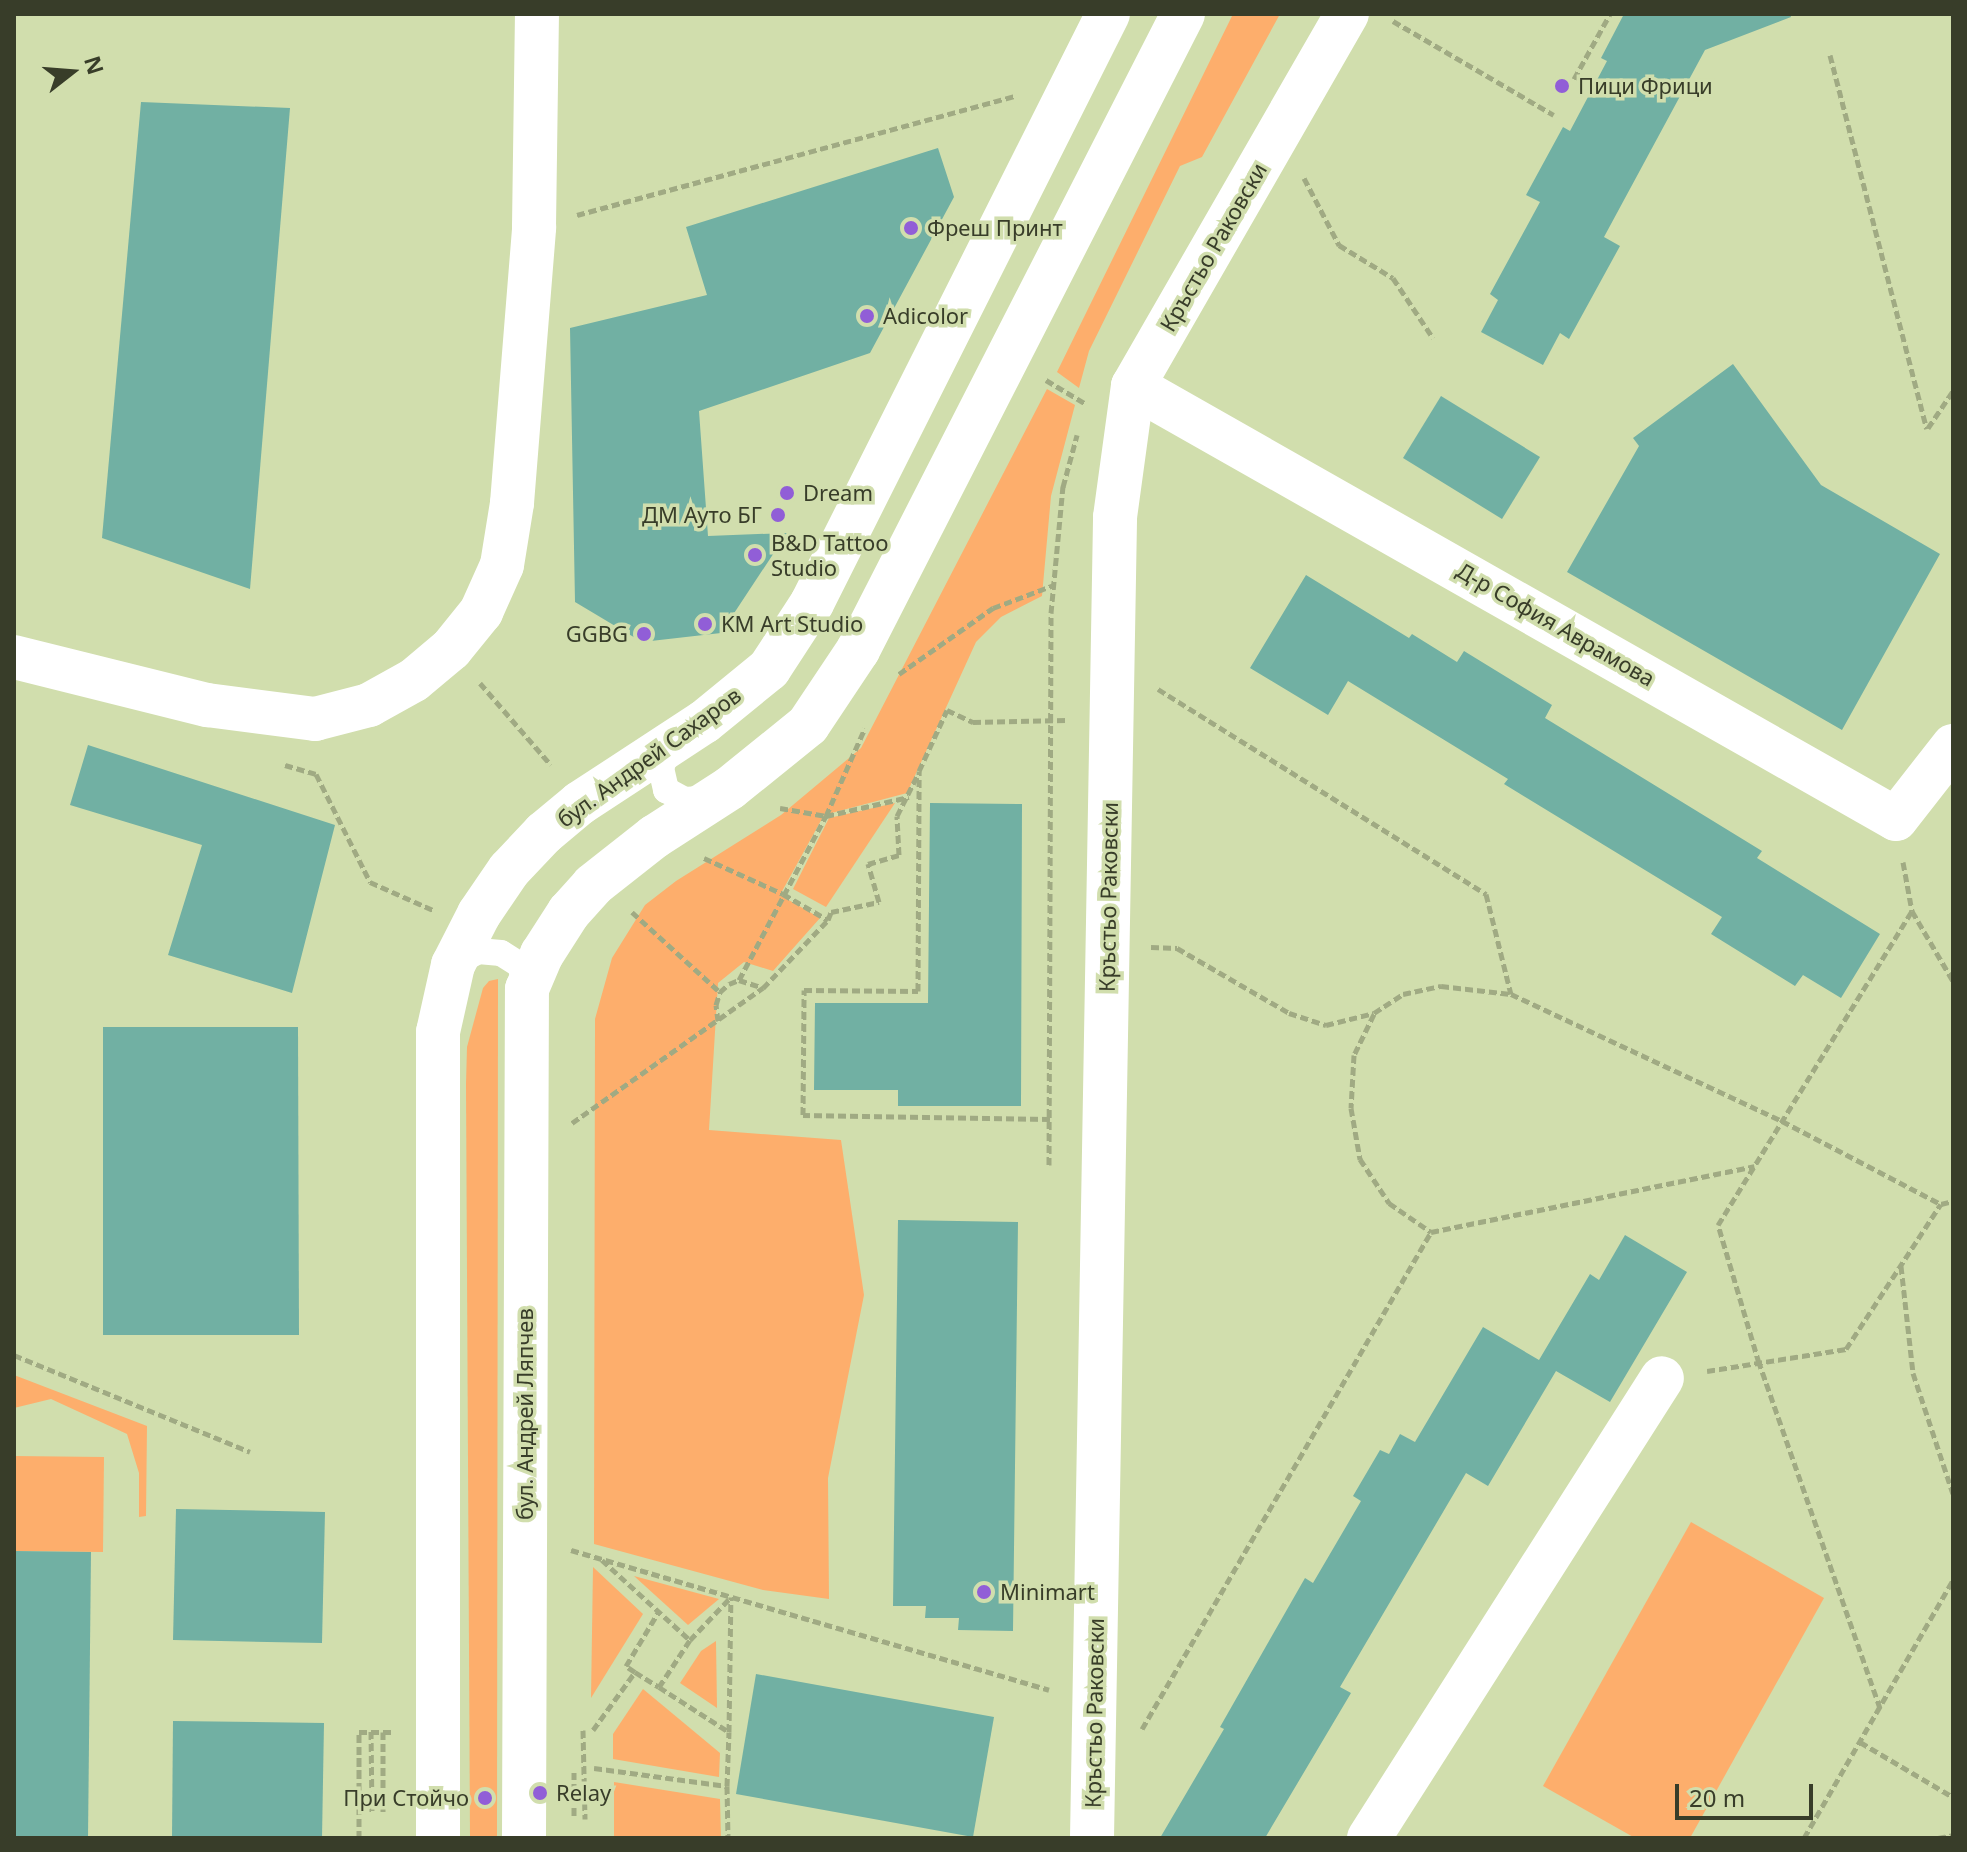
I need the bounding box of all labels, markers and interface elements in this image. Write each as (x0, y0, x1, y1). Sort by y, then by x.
north arrow (32, 32, 112, 112)
text: N (78, 52, 112, 78)
place label: Пици Фрици (1578, 73, 1713, 99)
marker: Пици Фрици (1553, 77, 1571, 95)
street label: Кръстьо Раковски (1154, 158, 1272, 336)
place label: Фреш Принт (927, 215, 1063, 241)
marker: Фреш Принт (902, 219, 920, 237)
place label: Adicolor (883, 303, 968, 329)
marker: Adicolor (858, 307, 876, 325)
place label: Dream (803, 480, 873, 506)
marker: Dream (778, 484, 796, 502)
place label: ДМ Ауто БГ (642, 502, 762, 528)
marker: ДМ Ауто БГ (769, 506, 787, 524)
place label: B&D Tattoo Studio (771, 529, 889, 580)
marker: B&D Tattoo Studio (746, 546, 764, 564)
street label: Д-р София Аврамова (1452, 556, 1660, 692)
place label: KM Art Studio (721, 611, 863, 637)
marker: KM Art Studio (696, 615, 714, 633)
place label: GGBG (566, 621, 628, 647)
marker: GGBG (635, 625, 653, 643)
street label: бул. Андрей Сахаров (552, 681, 746, 833)
street label: Кръстьо Раковски (1093, 802, 1123, 992)
street label: бул. Андрей Ляпчев (512, 1308, 538, 1520)
place label: Minimart (1000, 1579, 1095, 1605)
marker: Minimart (975, 1583, 993, 1601)
street label: Кръстьо Раковски (1079, 1618, 1109, 1808)
scale bar (1679, 1768, 1817, 1818)
place label: Relay (556, 1780, 611, 1806)
text: 20 m (1689, 1781, 1745, 1814)
marker: Relay (531, 1784, 549, 1802)
place label: При Стойчо (343, 1785, 469, 1811)
marker: При Стойчо (476, 1789, 494, 1807)

